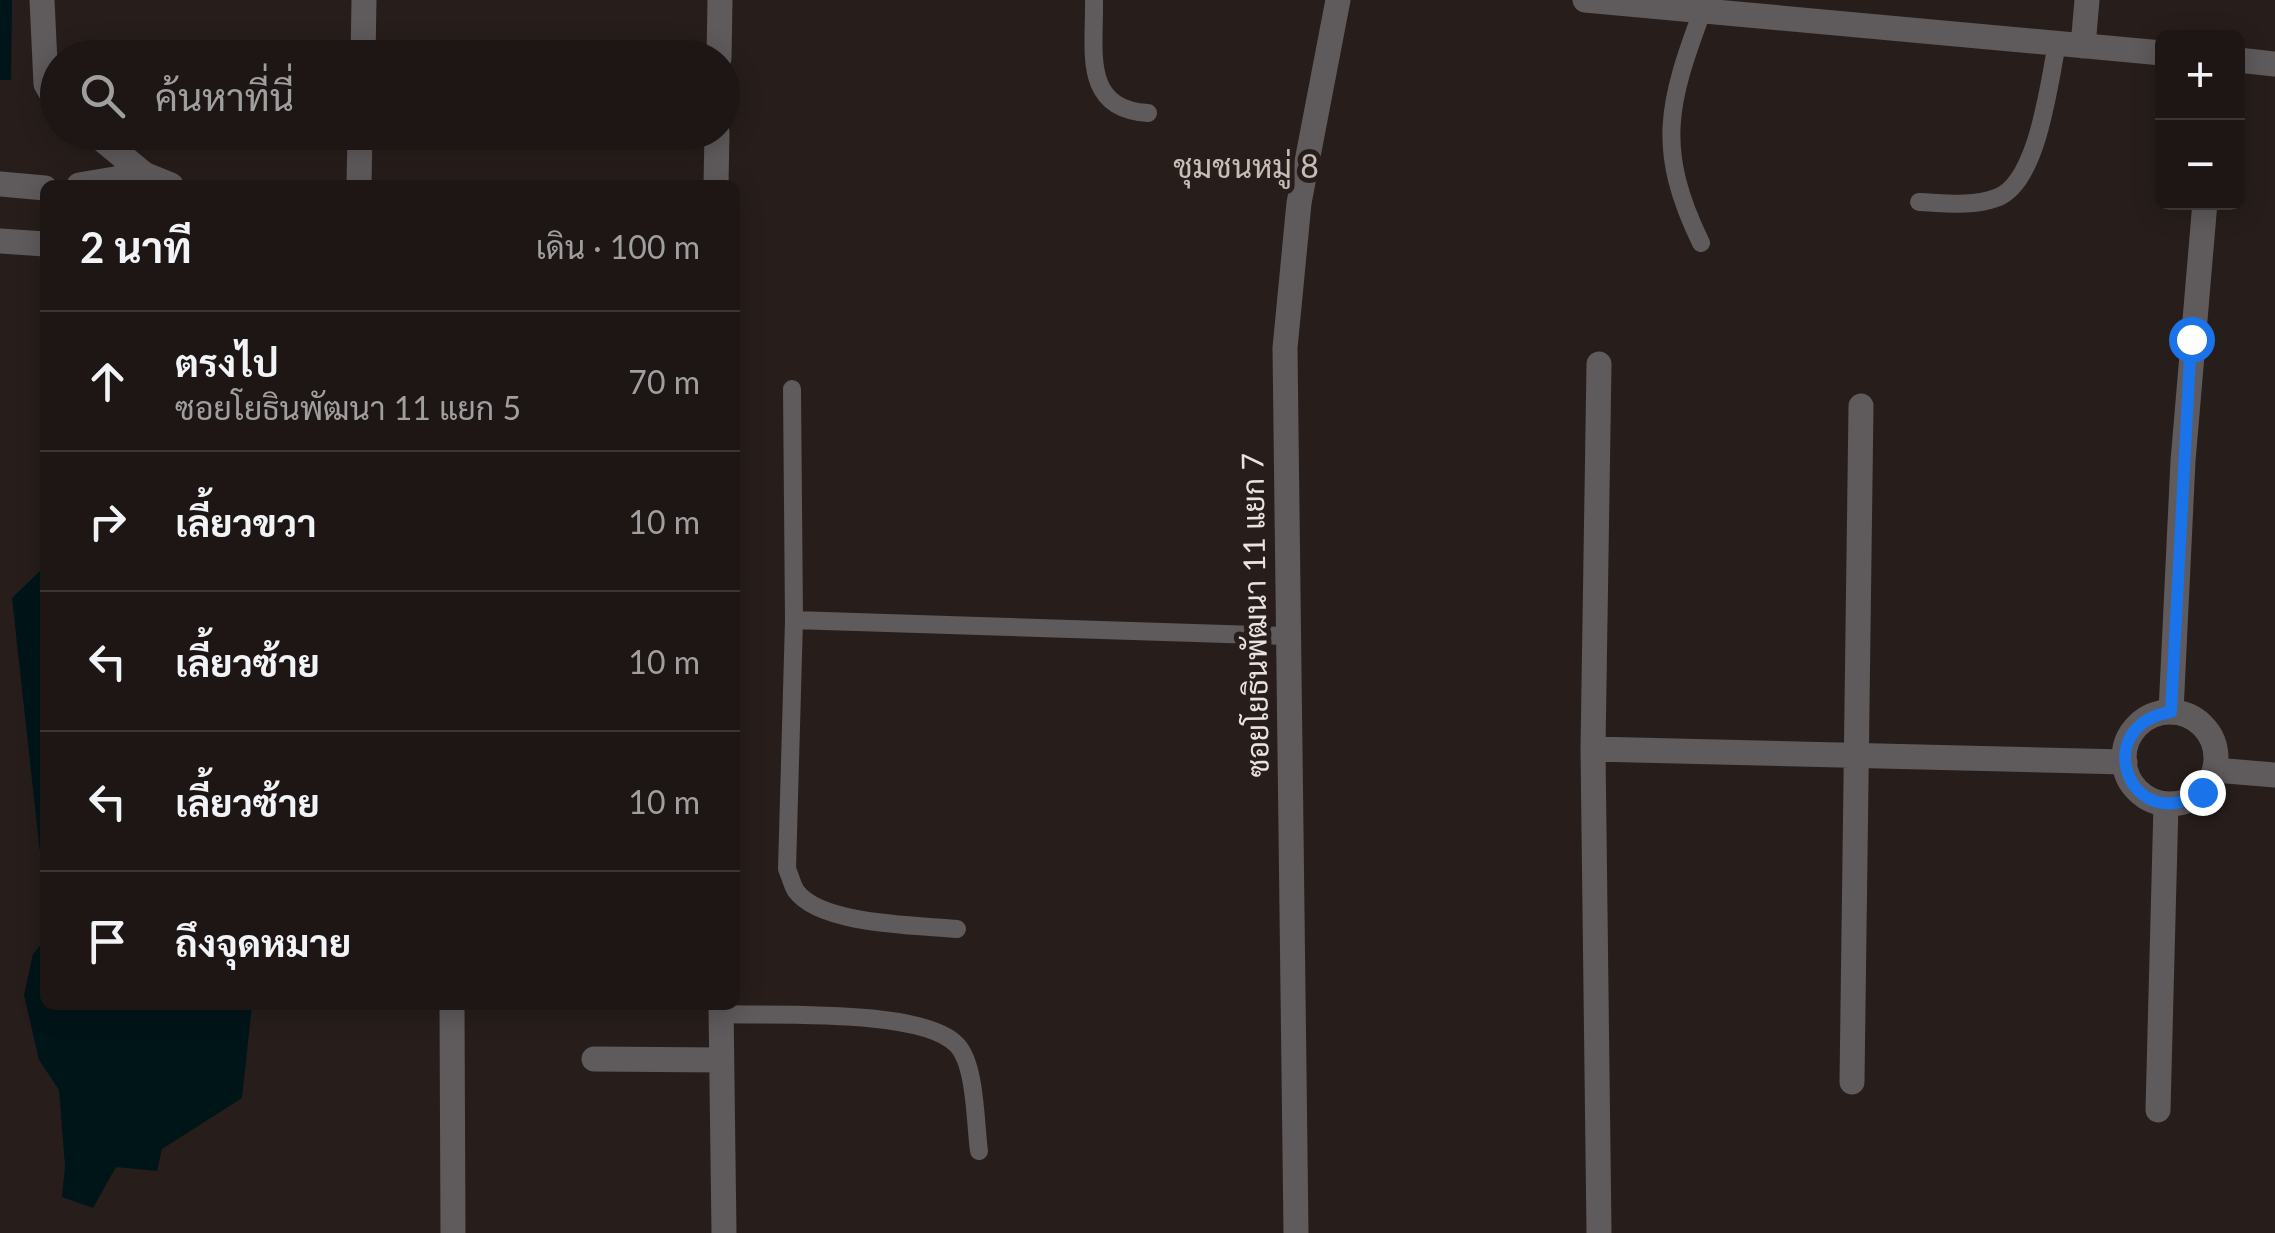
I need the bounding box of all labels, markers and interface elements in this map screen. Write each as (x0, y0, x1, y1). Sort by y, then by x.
map controls (2155, 30, 2245, 210)
button: + (2155, 30, 2245, 120)
search box (40, 40, 740, 150)
icon: search (75, 68, 130, 123)
text: ค้นหาที่นี่ (155, 73, 294, 119)
button: − (2155, 120, 2245, 210)
district label: ชุมชนหมู่ 8 (1173, 146, 1319, 189)
text: 2 นาที (80, 222, 192, 272)
text: เดิน · 100 m (536, 227, 700, 266)
route start (2169, 317, 2215, 363)
text: ตรงไป (175, 339, 279, 385)
icon: ahead (80, 354, 135, 409)
text: 70 m (628, 362, 700, 401)
text: ซอยโยธินพัฒนา 11 แยก 5 (175, 388, 521, 427)
street label: ซอยโยธินพัฒนา 11 แยก 7 (1233, 453, 1275, 778)
icon: right (80, 494, 135, 549)
text: เลี้ยวขวา (175, 499, 317, 545)
text: 10 m (628, 502, 700, 541)
icon: left (80, 634, 135, 689)
text: เลี้ยวซ้าย (175, 639, 320, 685)
text: 10 m (628, 642, 700, 681)
route end (2180, 770, 2226, 816)
icon: left (80, 774, 135, 829)
text: เลี้ยวซ้าย (175, 779, 320, 825)
text: 10 m (628, 782, 700, 821)
icon: arrive (80, 914, 135, 969)
text: ถึงจุดหมาย (175, 919, 351, 965)

